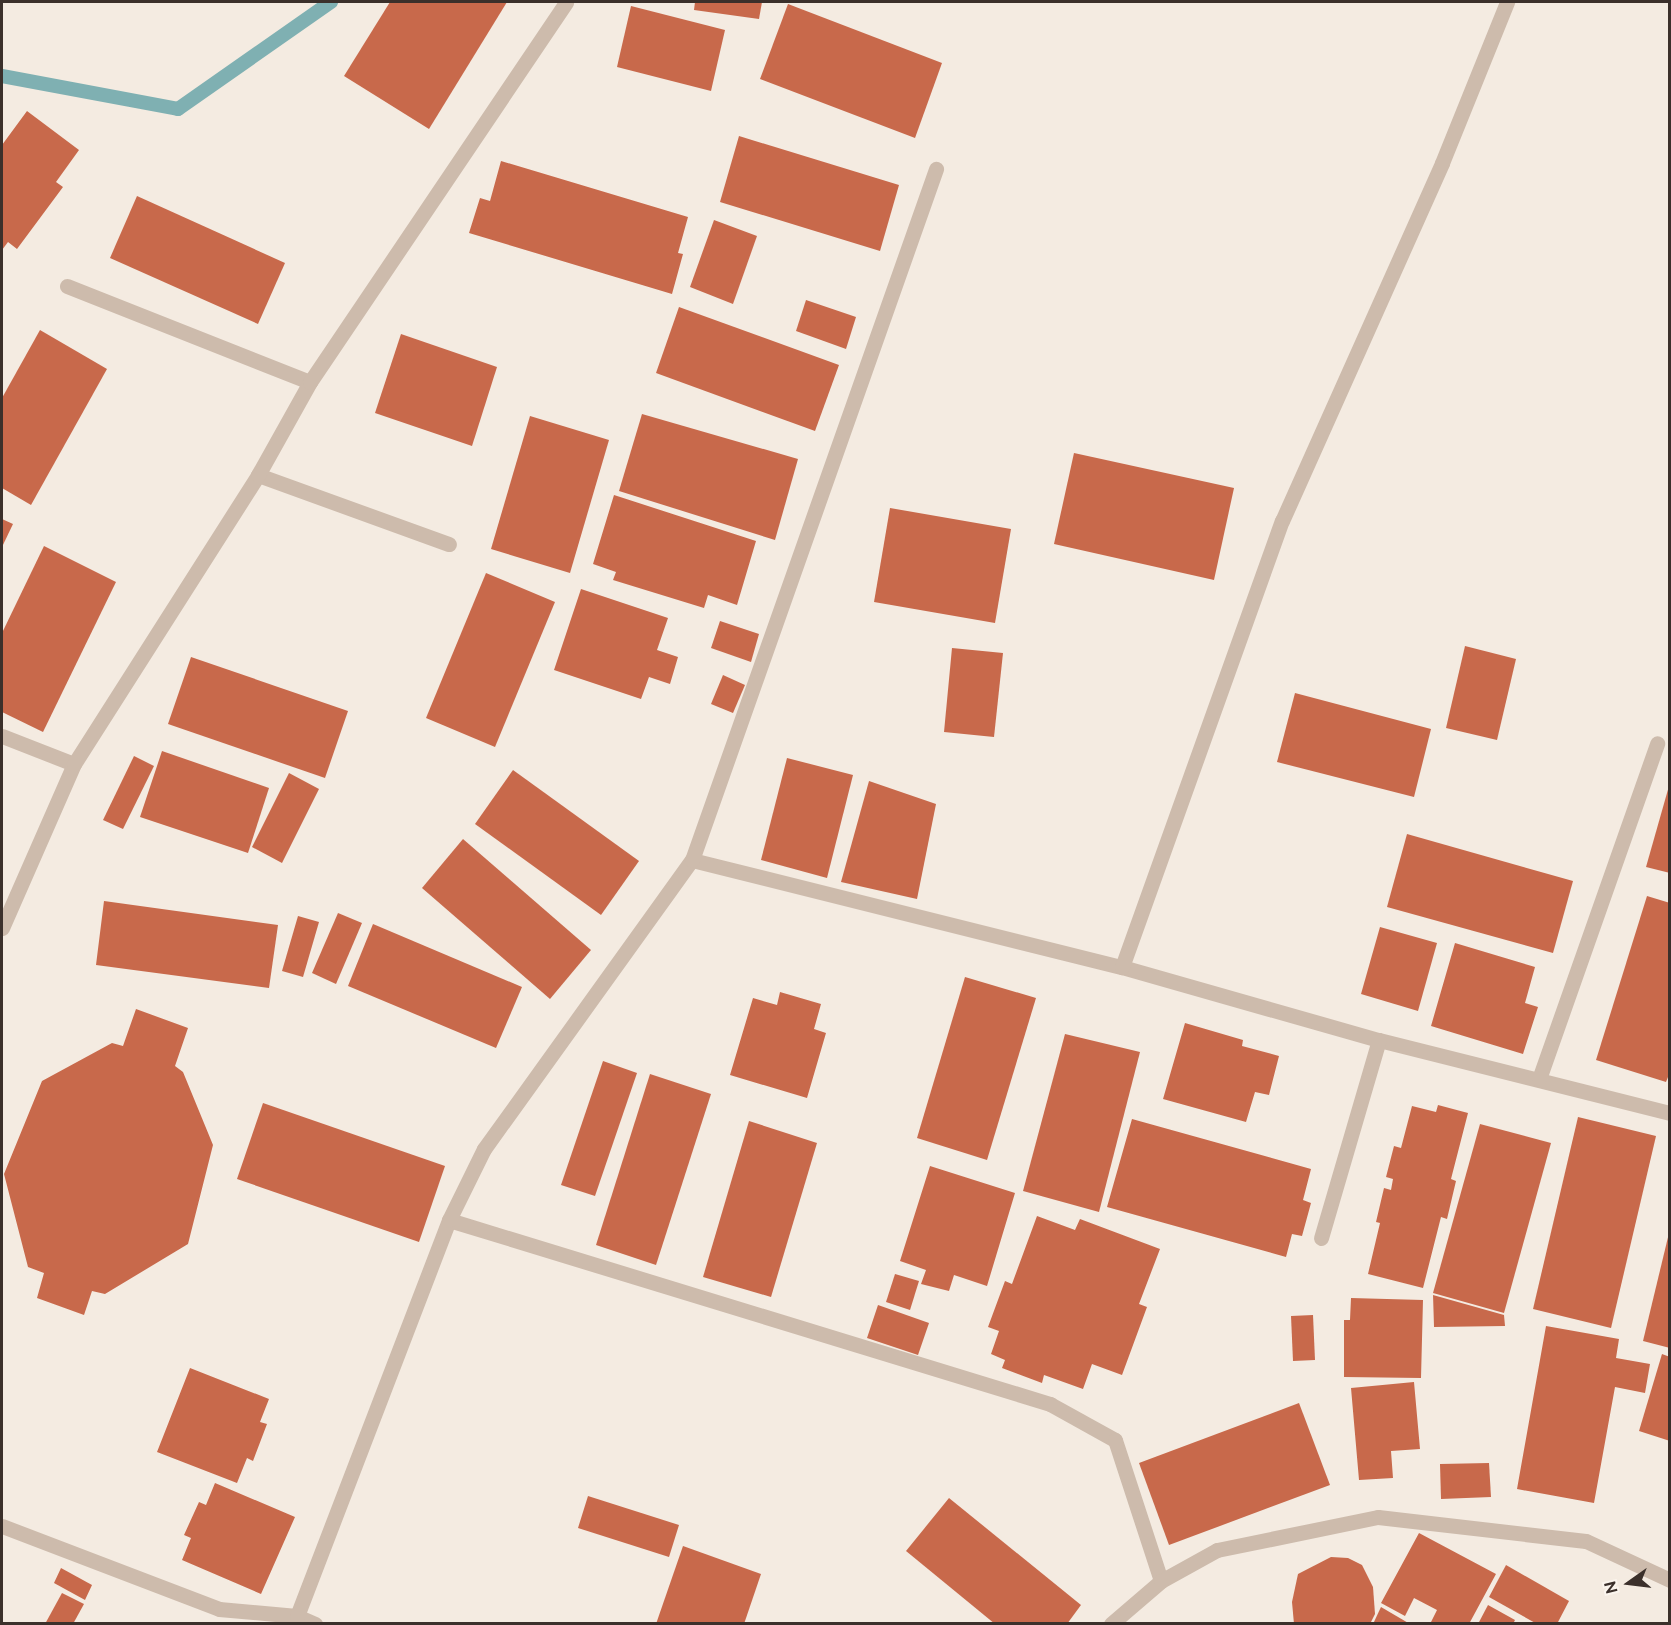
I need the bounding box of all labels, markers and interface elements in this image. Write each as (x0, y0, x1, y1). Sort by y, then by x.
north arrow (1599, 1553, 1659, 1613)
text: N (1600, 1579, 1622, 1596)

